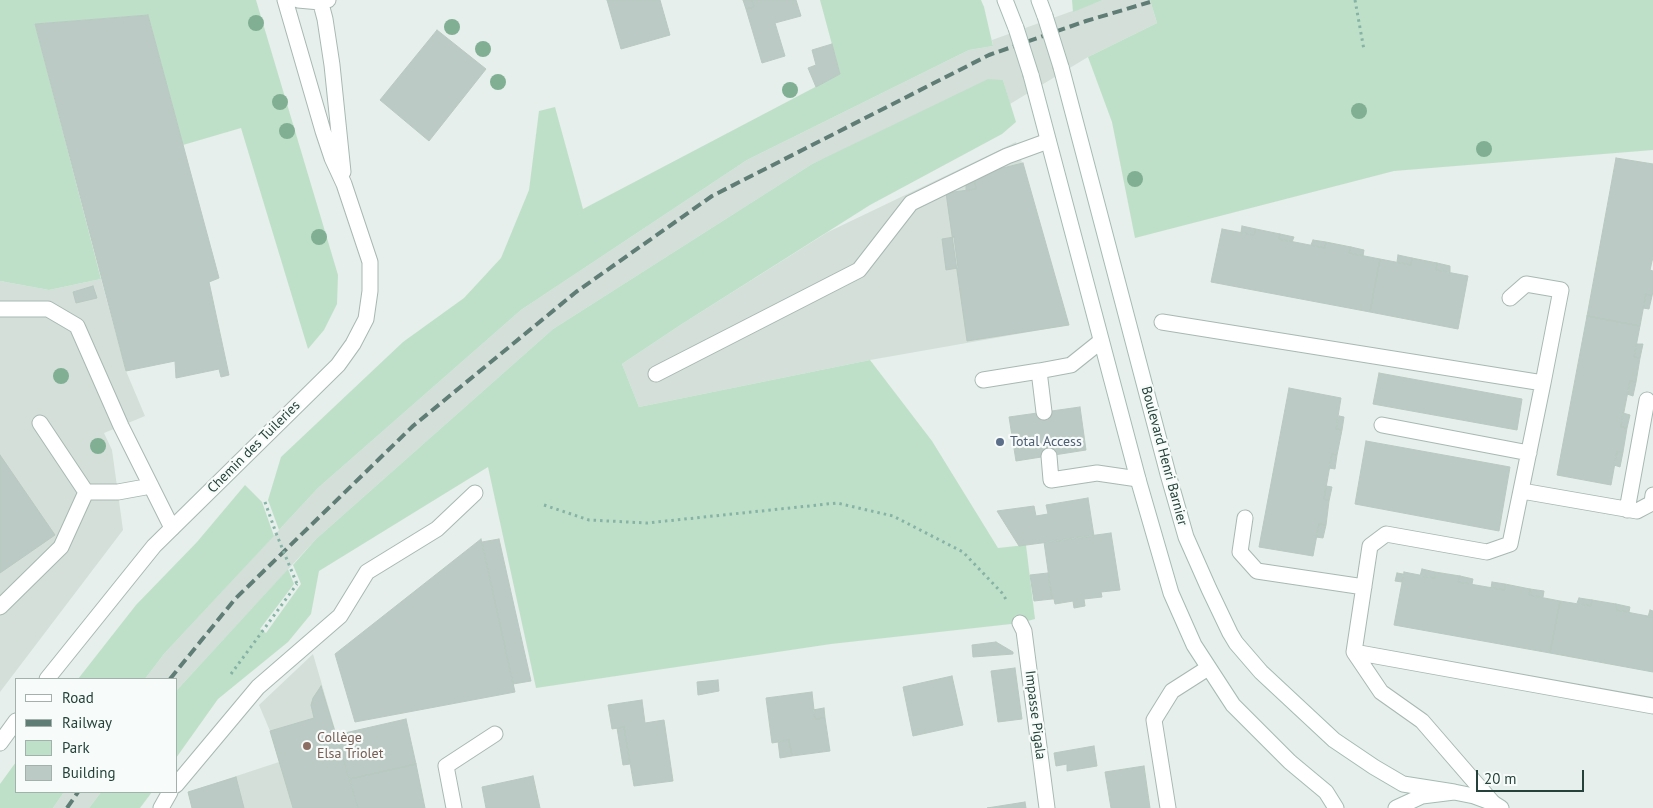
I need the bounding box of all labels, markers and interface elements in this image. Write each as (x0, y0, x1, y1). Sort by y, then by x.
street label: Boulevard Henri Barnier (1137, 385, 1191, 527)
street label: Chemin des Tuileries (204, 397, 304, 497)
place label: Total Access (1010, 434, 1082, 450)
marker: Total Access (994, 436, 1006, 448)
street label: Impasse Pigala (1021, 669, 1049, 761)
legend (15, 678, 178, 793)
text: Road (62, 688, 94, 707)
text: Railway (62, 713, 112, 732)
place label: Collège Elsa Triolet (317, 730, 383, 762)
text: Park (62, 738, 90, 757)
marker: Collège Elsa Triolet (301, 740, 313, 752)
scale bar (1478, 760, 1586, 792)
text: Building (62, 763, 116, 782)
text: 20 m (1484, 769, 1517, 788)

